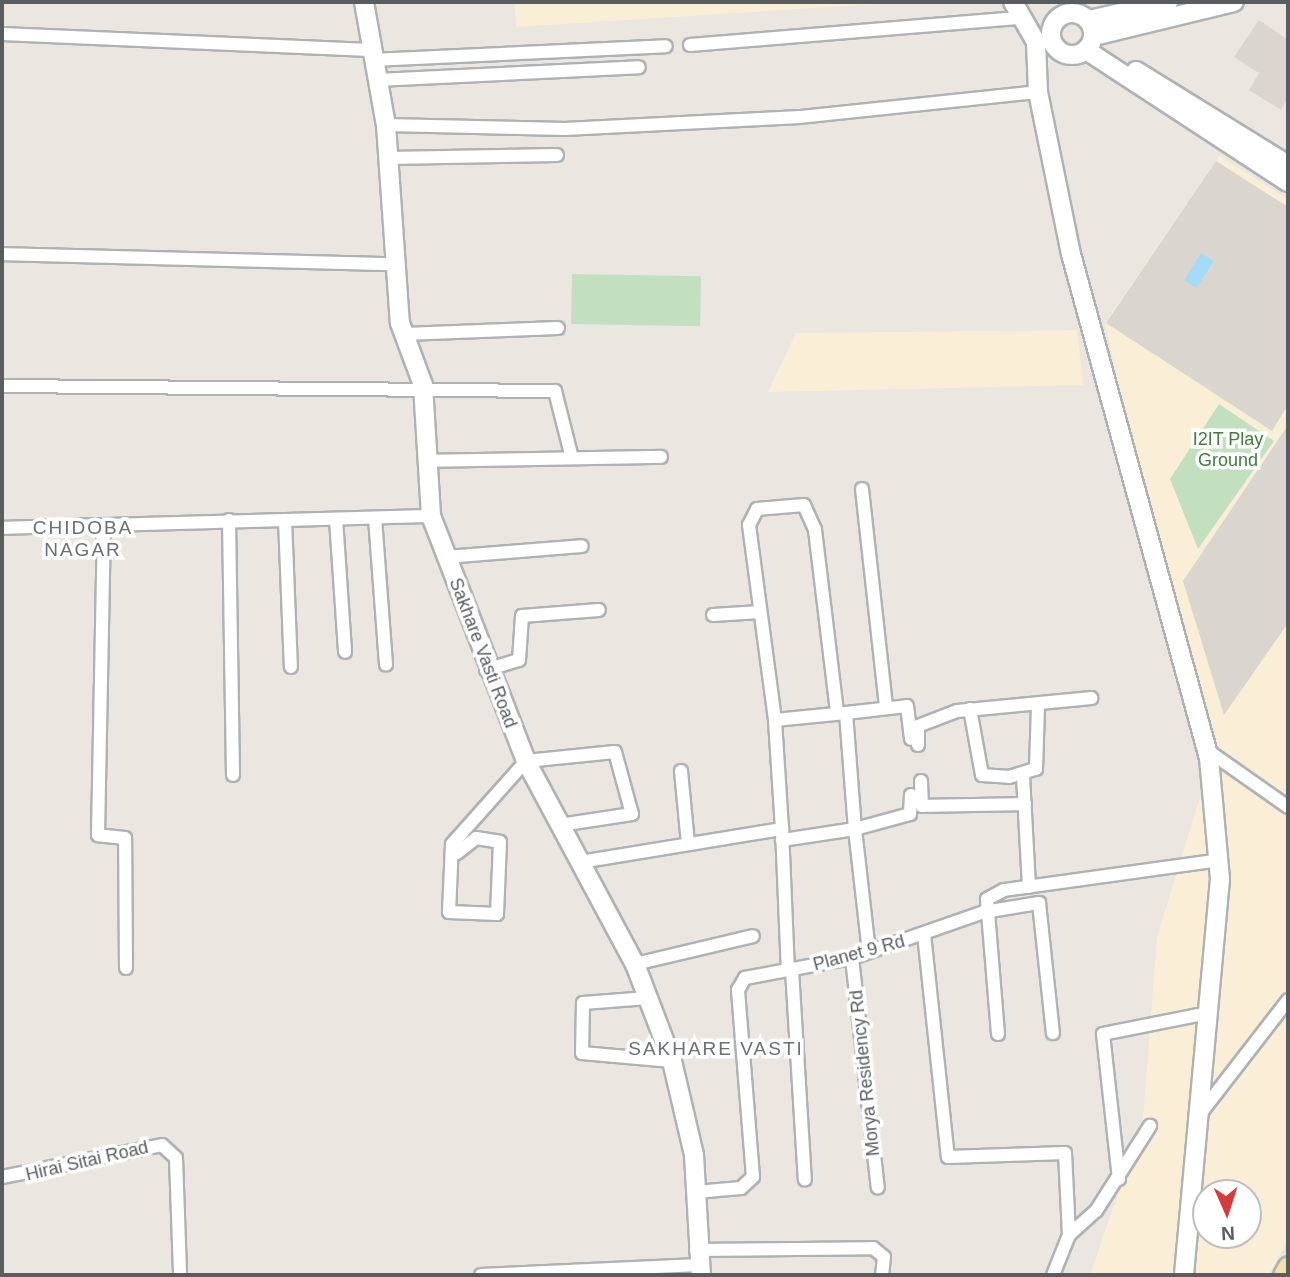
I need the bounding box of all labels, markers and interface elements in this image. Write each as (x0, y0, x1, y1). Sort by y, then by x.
park label: I2IT Play Ground (1192, 429, 1264, 472)
district label: CHIDOBA NAGAR (34, 517, 132, 561)
street label: Sakhare Vasti Road (444, 575, 522, 731)
street label: Planet 9 Rd (811, 930, 907, 976)
street label: Morya Residency Rd (846, 989, 884, 1157)
district label: SAKHARE VASTI (630, 1038, 802, 1060)
street label: Hirai Sitai Road (24, 1136, 150, 1186)
north arrow (1192, 1179, 1262, 1249)
text: N (1221, 1223, 1235, 1244)

